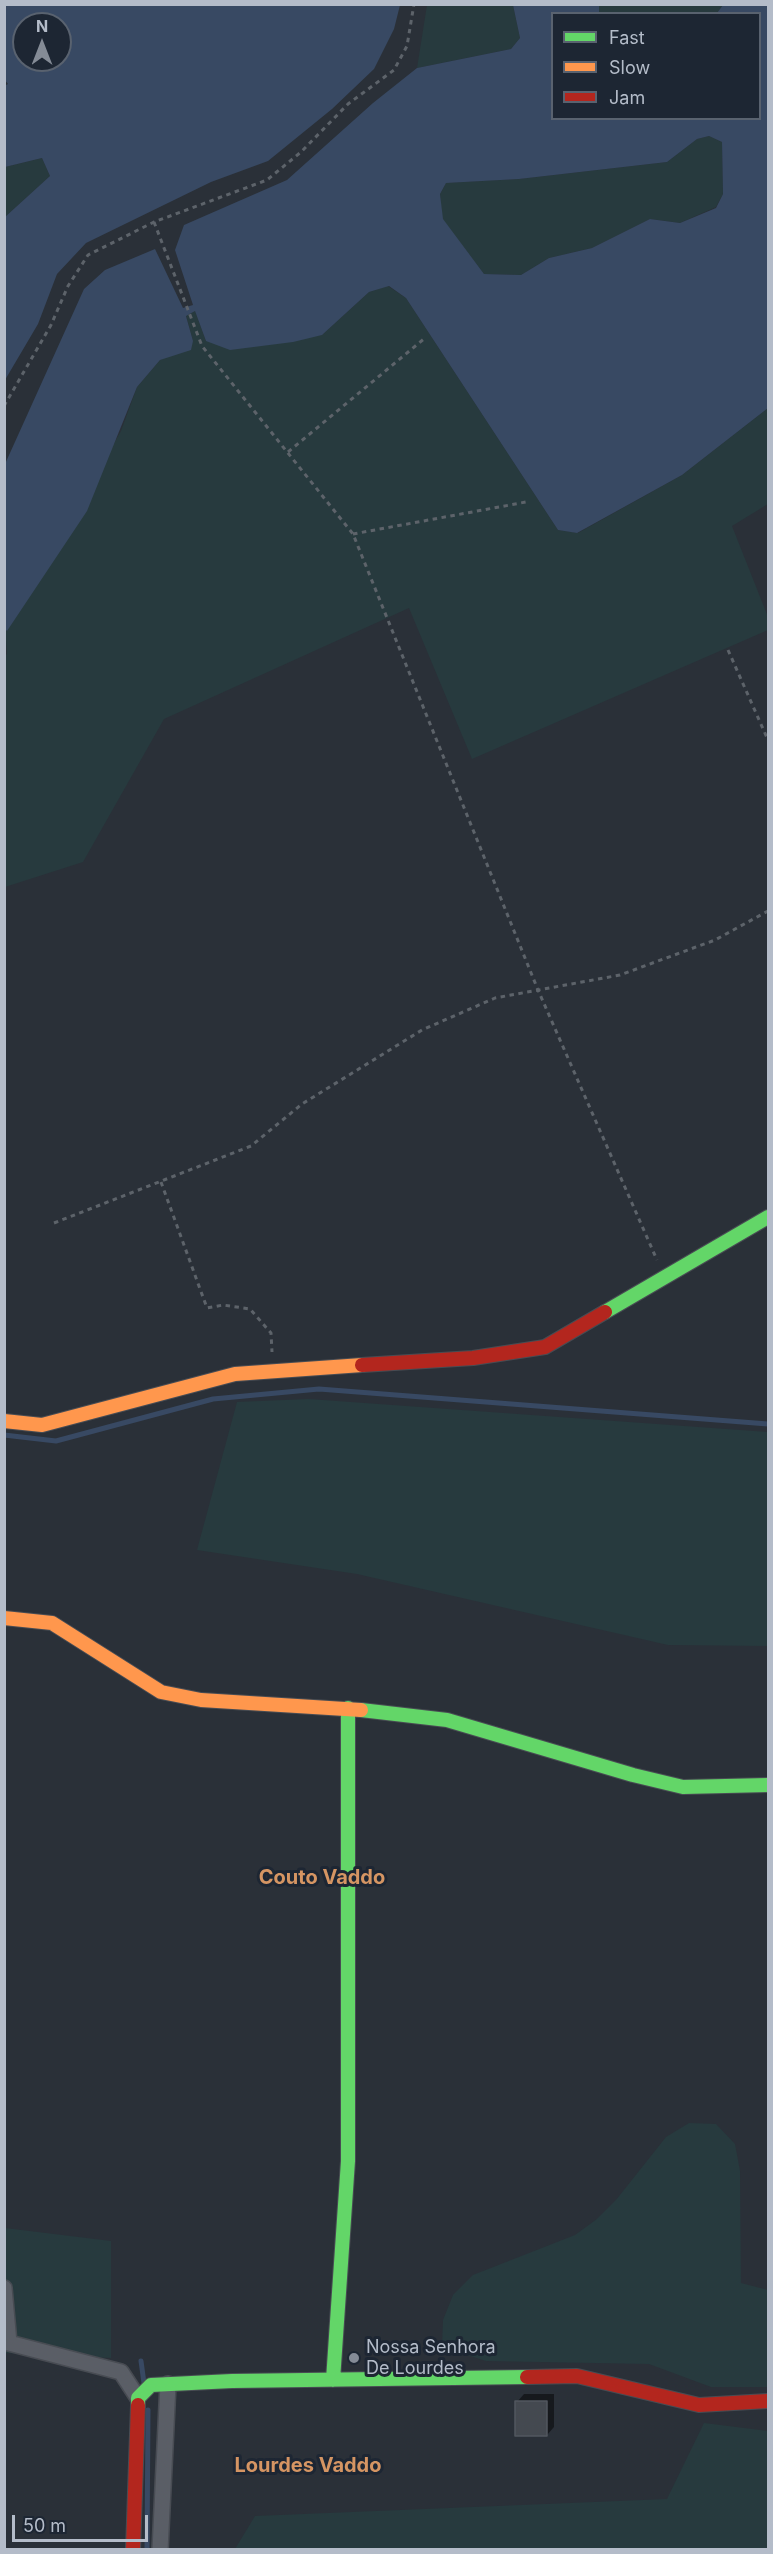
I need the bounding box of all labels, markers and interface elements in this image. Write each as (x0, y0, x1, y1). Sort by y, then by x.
north arrow (12, 12, 72, 72)
legend (551, 12, 761, 120)
text: N (36, 16, 48, 36)
text: Fast (609, 27, 645, 48)
text: Slow (609, 57, 650, 78)
text: Jam (609, 87, 645, 108)
district label: Couto Vaddo (259, 1866, 385, 1890)
place label: Nossa Senhora De Lourdes (366, 2337, 496, 2380)
marker: Nossa Senhora De Lourdes (347, 2351, 361, 2365)
district label: Lourdes Vaddo (235, 2454, 381, 2478)
scale bar (15, 2503, 152, 2541)
text: 50 m (23, 2515, 66, 2536)

